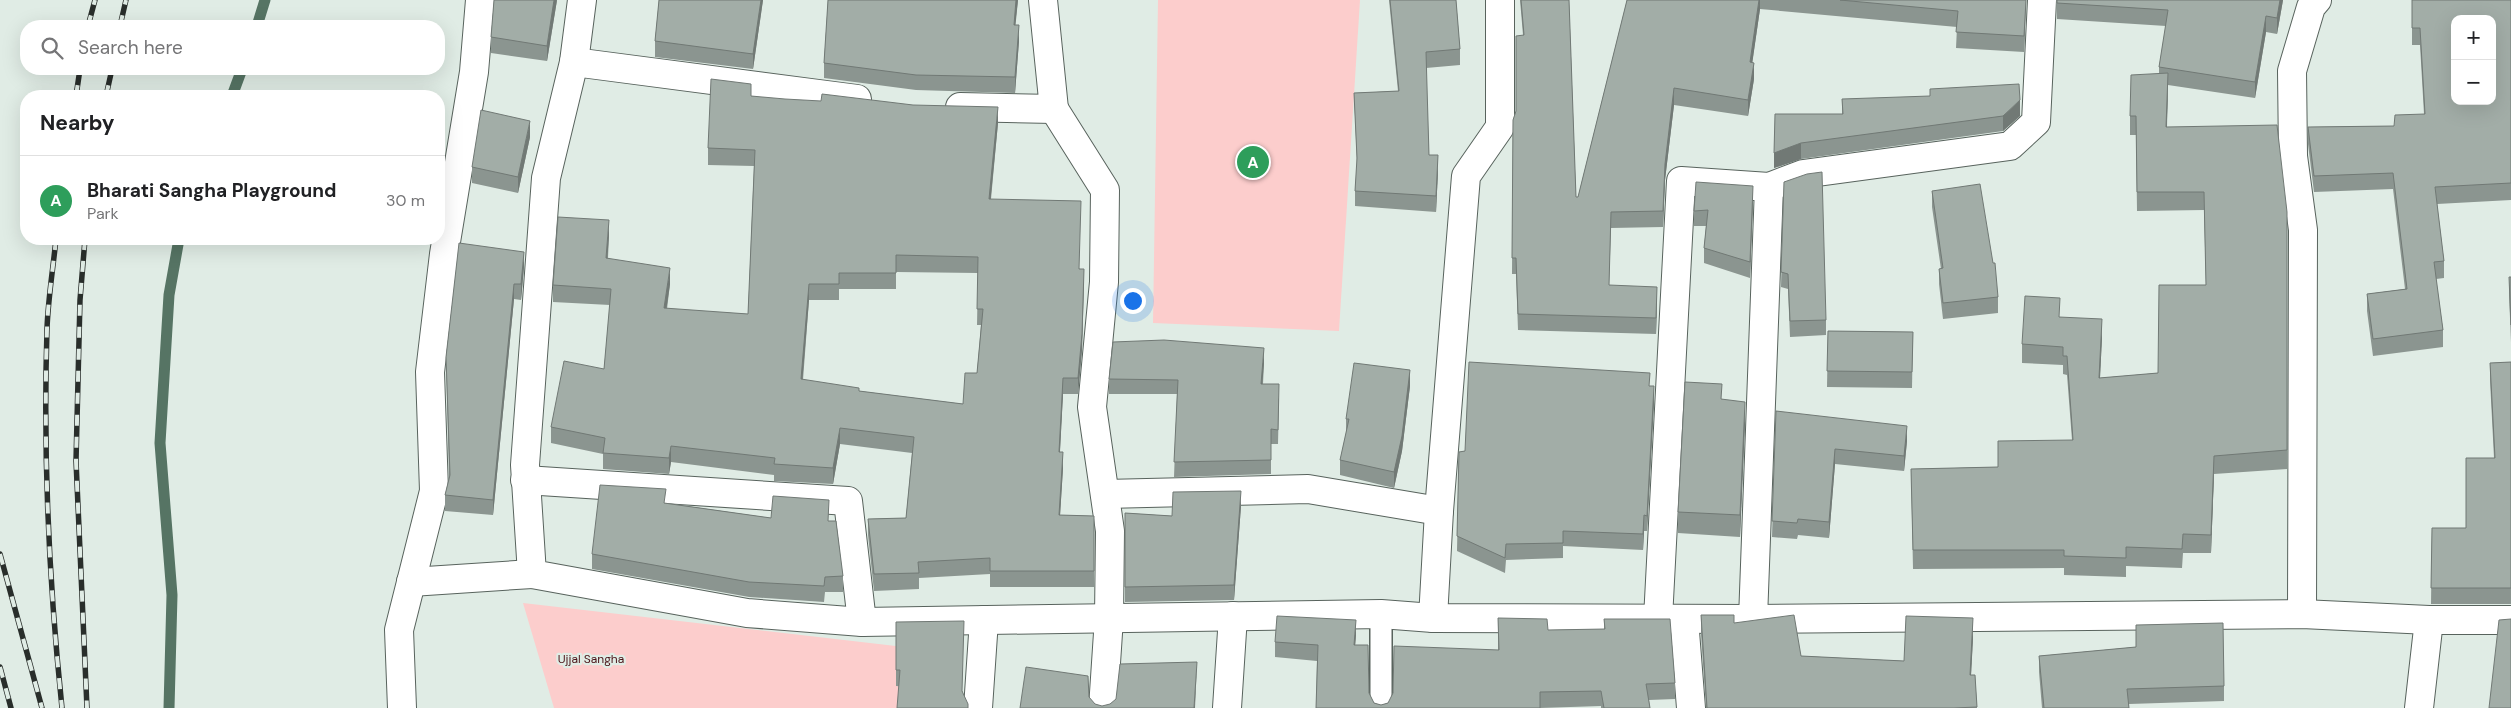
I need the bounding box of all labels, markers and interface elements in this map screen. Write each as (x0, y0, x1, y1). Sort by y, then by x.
map controls (2451, 15, 2496, 105)
button: + (2451, 15, 2496, 60)
search box (20, 20, 445, 75)
icon: search (38, 34, 66, 62)
text: Search here (78, 35, 183, 60)
button: − (2451, 60, 2496, 105)
text: Nearby (40, 109, 114, 137)
pin: A (1237, 143, 1269, 181)
text: Bharati Sangha Playground (87, 178, 336, 203)
text: A (50, 190, 62, 211)
text: 30 m (386, 190, 425, 211)
text: Park (87, 203, 119, 224)
your location (1120, 288, 1146, 314)
park label: Ujjal Sangha (558, 651, 624, 667)

